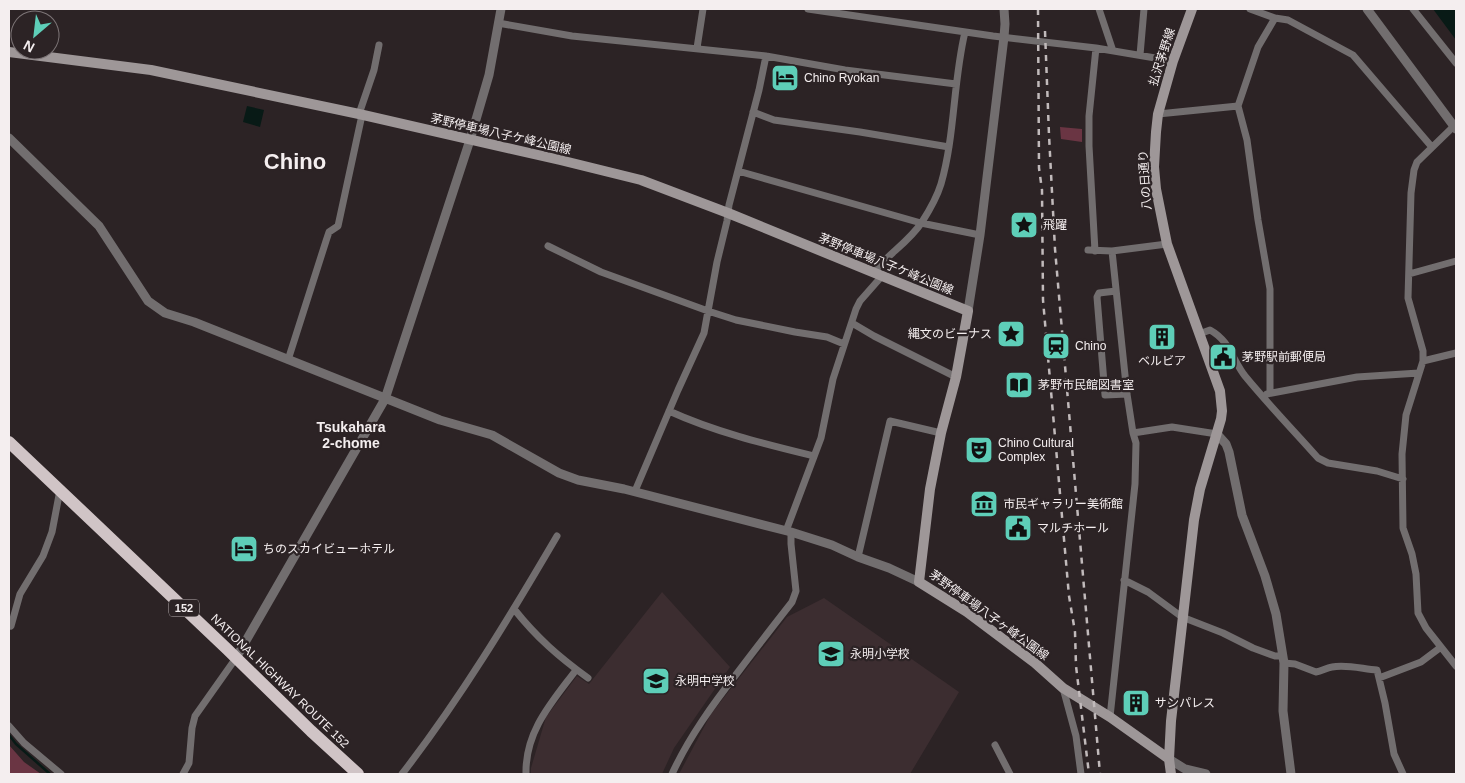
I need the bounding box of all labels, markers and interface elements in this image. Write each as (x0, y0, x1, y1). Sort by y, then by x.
north arrow (10, 10, 60, 60)
street label: 払沢茅野線 (1146, 26, 1178, 88)
text: N (21, 37, 37, 56)
hotel icon: Chino Ryokan (770, 63, 800, 93)
place label: Chino Ryokan (804, 71, 879, 85)
street label: 茅野停車場八子ケ峰公園線 (429, 111, 573, 157)
district label: Chino (264, 149, 326, 174)
street label: 八の日通り (1136, 150, 1154, 210)
place icon: 飛躍 (1009, 210, 1039, 240)
place label: 飛躍 (1043, 218, 1067, 232)
street label: 茅野停車場八子ケ峰公園線 (817, 231, 955, 297)
place icon: 縄文のビーナス (996, 319, 1026, 349)
building icon: ベルビア (1147, 322, 1177, 352)
place label: 縄文のビーナス (908, 327, 992, 341)
station icon: Chino (1041, 331, 1071, 361)
place label: Chino (1075, 339, 1107, 353)
public building icon: 茅野駅前郵便局 (1208, 342, 1238, 372)
place label: 茅野駅前郵便局 (1242, 350, 1326, 364)
place label: ベルビア (1138, 354, 1186, 368)
library icon: 茅野市民館図書室 (1004, 370, 1034, 400)
place label: 茅野市民館図書室 (1038, 378, 1134, 392)
district label: Tsukahara 2-chome (317, 419, 386, 451)
theatre icon: Chino Cultural Complex (964, 435, 994, 465)
place label: Chino Cultural Complex (998, 436, 1074, 464)
museum icon: 市民ギャラリー美術館 (969, 489, 999, 519)
place label: 市民ギャラリー美術館 (1003, 497, 1123, 511)
public building icon: マルチホール (1003, 513, 1033, 543)
place label: マルチホール (1037, 521, 1109, 535)
hotel icon: ちのスカイビューホテル (229, 534, 259, 564)
place label: ちのスカイビューホテル (263, 542, 395, 556)
street label: 茅野停車場八子ヶ峰公園線 (927, 567, 1051, 663)
road number: 152 (169, 600, 199, 616)
street label: NATIONAL HIGHWAY ROUTE 152 (208, 611, 352, 751)
school or university icon: 永明小学校 (816, 639, 846, 669)
place label: 永明小学校 (850, 647, 910, 661)
school or university icon: 永明中学校 (641, 666, 671, 696)
place label: 永明中学校 (675, 674, 735, 688)
building icon: サンパレス (1121, 688, 1151, 718)
place label: サンパレス (1155, 696, 1215, 710)

